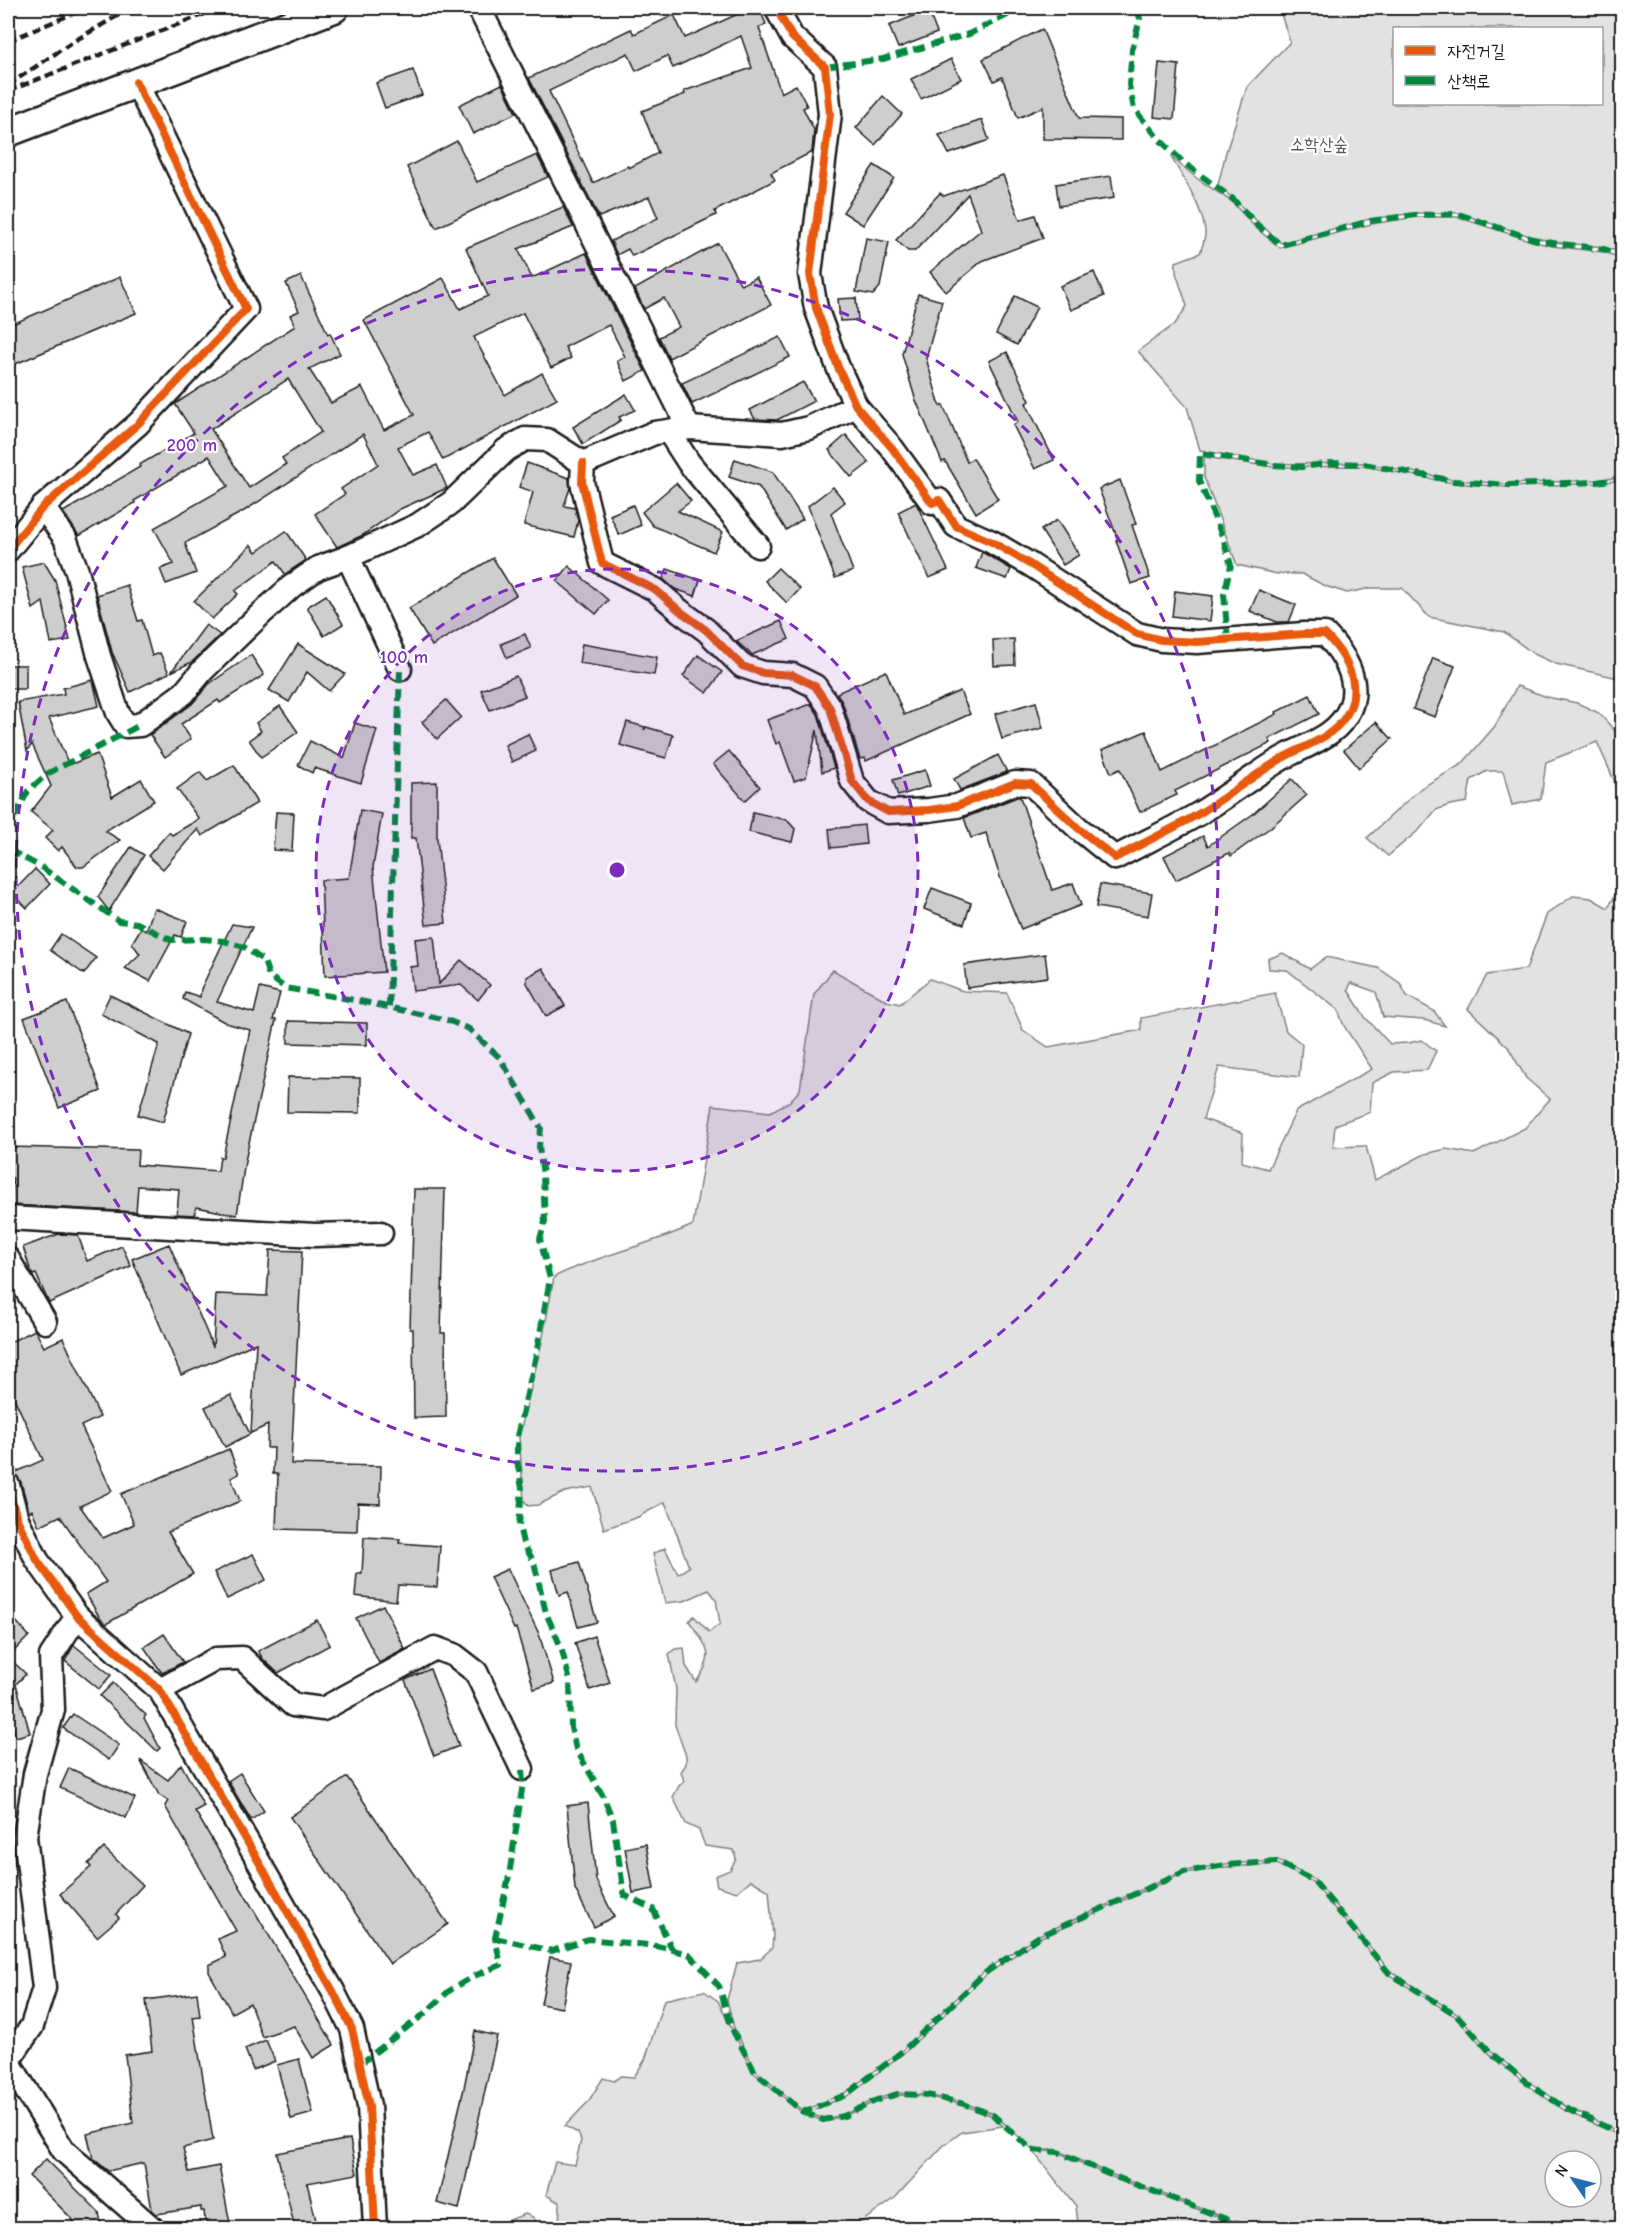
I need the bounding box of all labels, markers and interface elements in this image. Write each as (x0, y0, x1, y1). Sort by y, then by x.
legend (1393, 27, 1603, 105)
text: 자전거길 (1447, 41, 1505, 62)
text: 산책로 (1447, 71, 1490, 92)
park label: 소학산숲 (1290, 134, 1348, 155)
text: 200 m (167, 435, 217, 456)
text: 100 m (380, 647, 428, 668)
centre of rings (607, 860, 627, 880)
north arrow (1543, 2149, 1603, 2209)
text: N (1551, 2162, 1572, 2180)

